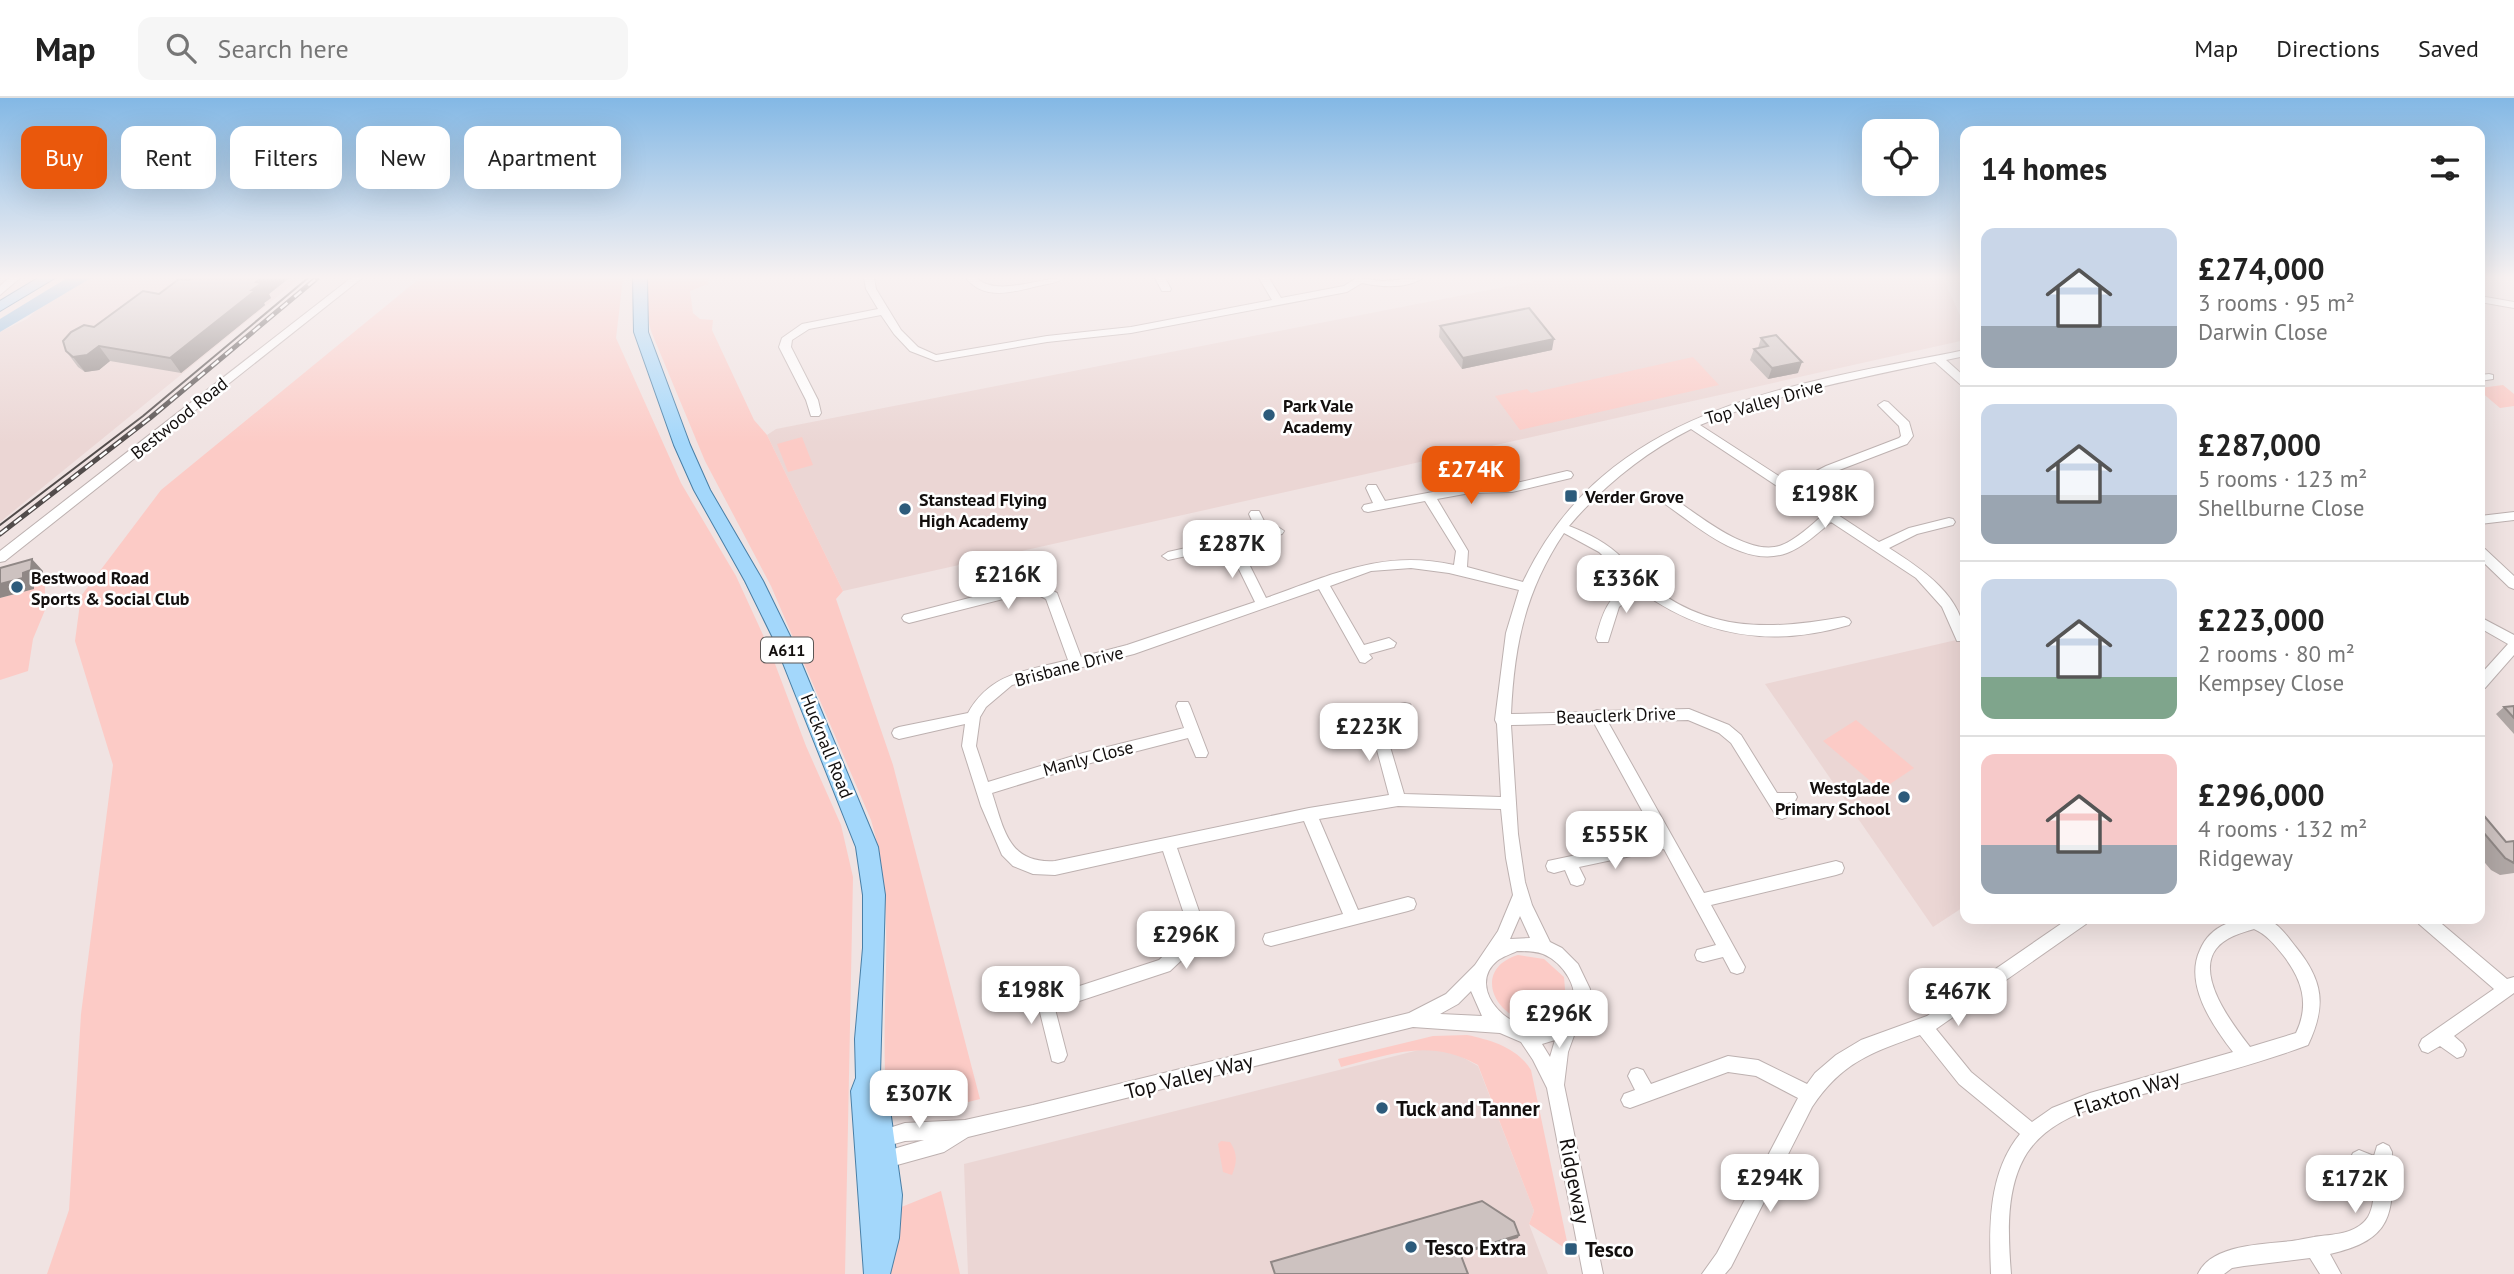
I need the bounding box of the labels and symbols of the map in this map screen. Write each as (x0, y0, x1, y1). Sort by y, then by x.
street label: Bestwood Road (126, 372, 232, 464)
street label: Top Valley Drive (1702, 374, 1826, 430)
place label: Park Vale Academy (1283, 394, 1354, 438)
marker: Park Vale Academy (1261, 407, 1277, 423)
pin: £274K (1422, 446, 1520, 506)
pin: £198K (1776, 470, 1874, 530)
place label: Verder Grove (1584, 485, 1684, 508)
place label: Stanstead Flying High Academy (919, 488, 1047, 532)
marker: Verder Grove (1563, 488, 1579, 504)
marker: Stanstead Flying High Academy (897, 501, 913, 517)
pin: £287K (1183, 520, 1281, 580)
pin: £216K (959, 552, 1057, 611)
pin: £336K (1577, 556, 1675, 615)
place label: Bestwood Road Sports & Social Club (31, 566, 190, 610)
marker: Bestwood Road Sports & Social Club (9, 579, 25, 595)
road number: A611 (761, 638, 813, 663)
street label: Brisbane Drive (1012, 640, 1126, 692)
street label: Hucknall Road (796, 690, 858, 802)
street label: Beauclerk Drive (1556, 701, 1676, 729)
pin: £223K (1320, 704, 1418, 763)
street label: Manly Close (1040, 735, 1136, 781)
place label: Westglade Primary School (1775, 776, 1891, 820)
marker: Westglade Primary School (1896, 789, 1912, 805)
pin: £555K (1566, 812, 1664, 871)
pin: £296K (1137, 912, 1235, 971)
pin: £198K (982, 967, 1080, 1026)
pin: £467K (1909, 968, 2007, 1028)
pin: £296K (1510, 990, 1608, 1050)
street label: Top Valley Way (1122, 1047, 1256, 1105)
street label: Flaxton Way (2071, 1063, 2184, 1123)
pin: £307K (870, 1070, 968, 1130)
place label: Tuck and Tanner (1396, 1095, 1541, 1122)
marker: Tuck and Tanner (1374, 1100, 1390, 1116)
street label: Ridgeway (1553, 1136, 1597, 1226)
pin: £294K (1721, 1154, 1819, 1214)
pin: £172K (2306, 1156, 2404, 1215)
place label: Tesco Extra (1425, 1234, 1526, 1261)
place label: Tesco (1585, 1236, 1634, 1263)
marker: Tesco Extra (1403, 1239, 1419, 1255)
marker: Tesco (1563, 1241, 1579, 1257)

